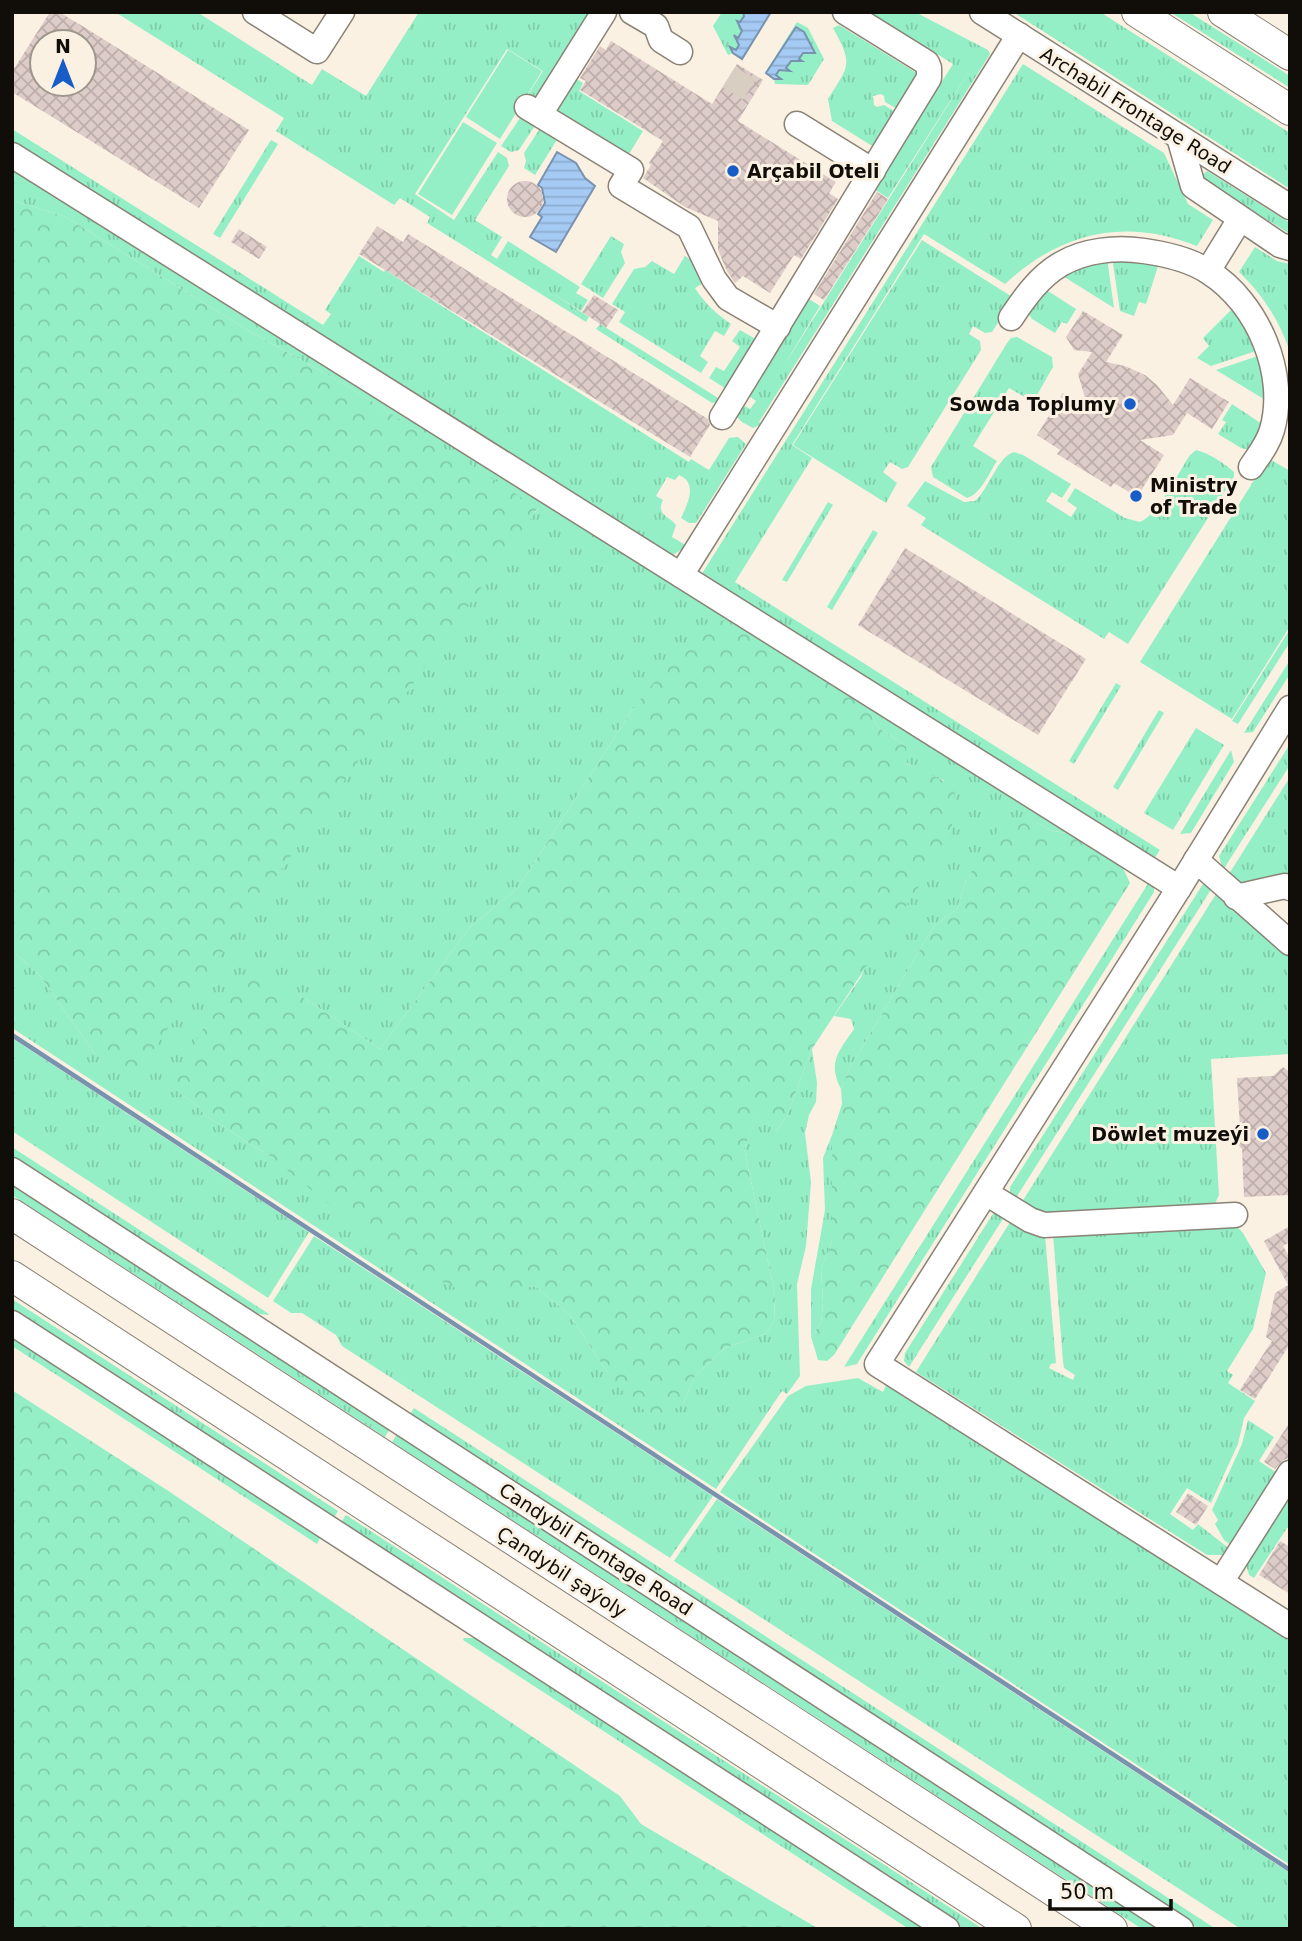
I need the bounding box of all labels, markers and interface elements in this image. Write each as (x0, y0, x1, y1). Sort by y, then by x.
north arrow (28, 28, 98, 98)
text: N (55, 35, 71, 57)
street label: Archabil Frontage Road (1037, 42, 1235, 178)
place label: Arçabil Oteli (747, 160, 880, 182)
marker: Arçabil Oteli (725, 163, 741, 179)
place label: Sowda Toplumy (949, 393, 1117, 415)
marker: Sowda Toplumy (1122, 396, 1138, 412)
place label: Ministry of Trade (1150, 474, 1238, 518)
marker: Ministry of Trade (1128, 488, 1144, 504)
place label: Döwlet muzeýi (1091, 1123, 1249, 1145)
marker: Döwlet muzeýi (1255, 1126, 1271, 1142)
street label: Candybil Frontage Road (495, 1478, 697, 1620)
street label: Çandybil şaýoly (493, 1522, 631, 1622)
scale bar (1050, 1868, 1171, 1912)
text: 50 m (1060, 1880, 1114, 1904)

